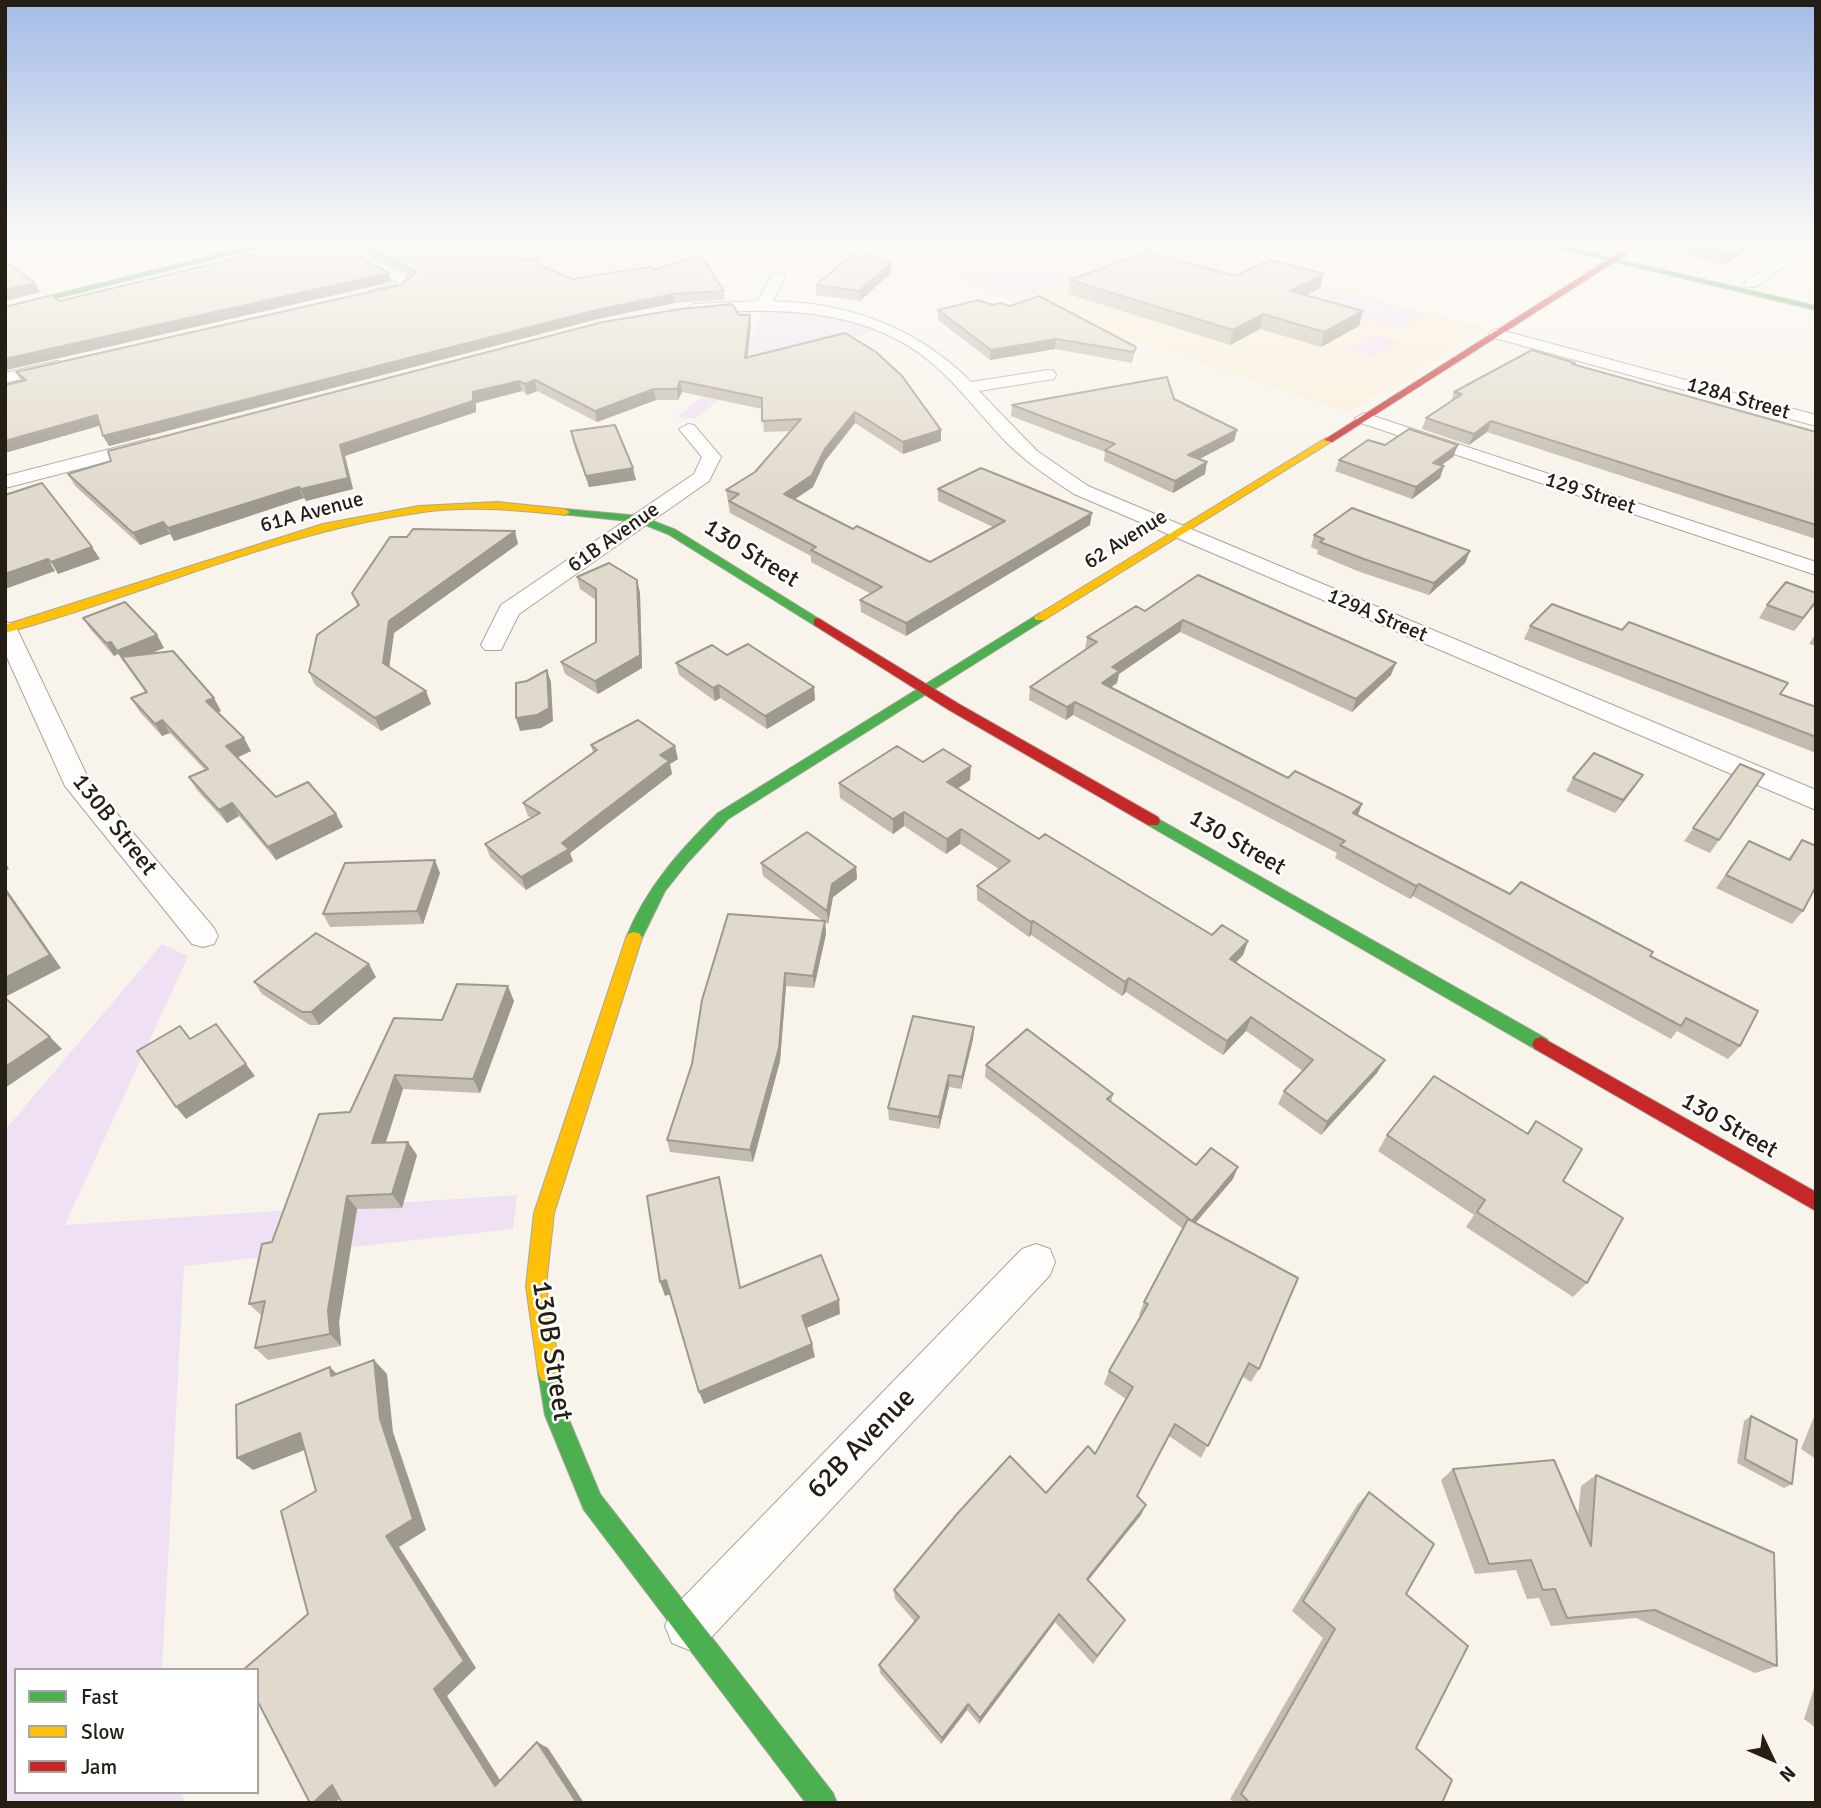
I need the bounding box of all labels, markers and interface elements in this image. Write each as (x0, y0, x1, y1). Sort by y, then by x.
street label: 128A Street (1683, 372, 1793, 426)
street label: 129 Street (1542, 468, 1638, 520)
street label: 61A Avenue (258, 487, 366, 539)
street label: 61B Avenue (563, 497, 665, 579)
street label: 62 Avenue (1080, 505, 1172, 575)
street label: 130 Street (698, 514, 804, 594)
street label: 129A Street (1323, 584, 1431, 648)
street label: 130B Street (65, 768, 163, 882)
street label: 130 Street (1184, 804, 1290, 882)
street label: 130 Street (1676, 1087, 1782, 1165)
street label: 130B Street (523, 1279, 579, 1423)
street label: 62B Avenue (801, 1382, 923, 1506)
legend (14, 1668, 259, 1794)
text: Fast (81, 1684, 118, 1710)
text: Slow (81, 1719, 125, 1745)
north arrow (1737, 1724, 1807, 1794)
text: Jam (81, 1754, 117, 1780)
text: N (1774, 1760, 1800, 1787)

